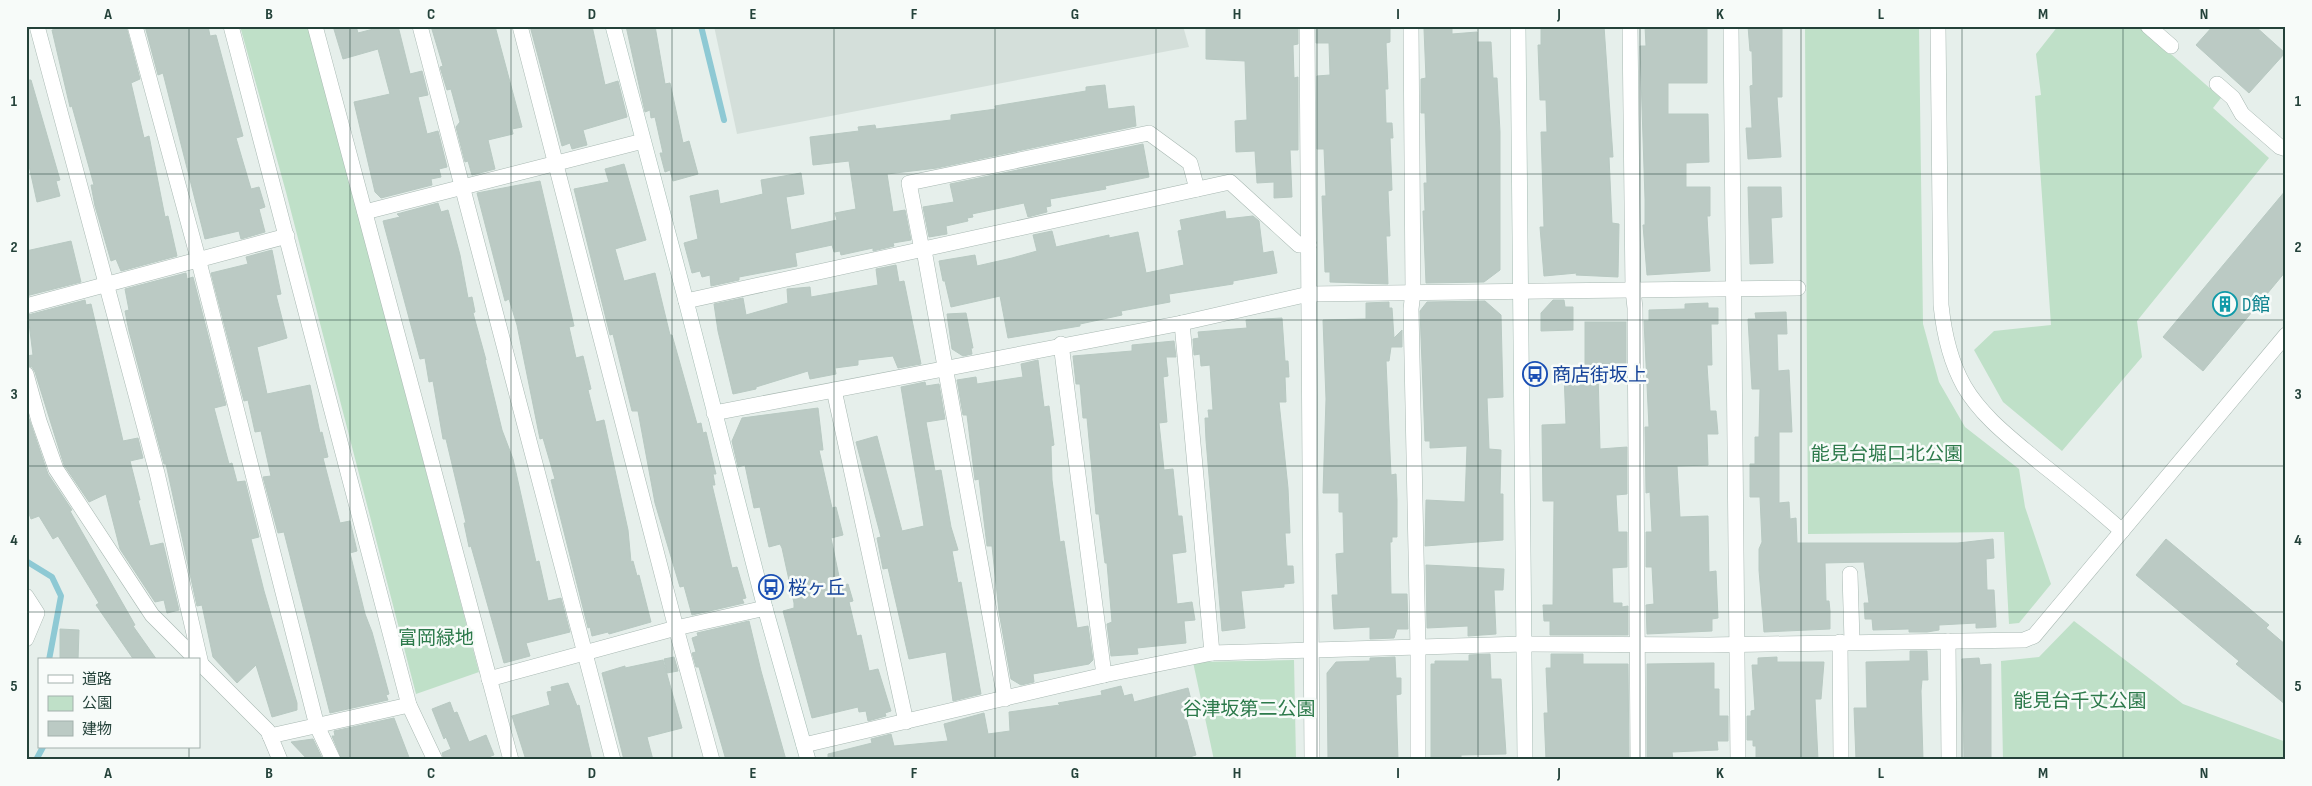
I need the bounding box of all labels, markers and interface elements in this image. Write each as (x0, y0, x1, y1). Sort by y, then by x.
text: A (103, 5, 112, 24)
text: B (265, 5, 273, 24)
text: C (427, 5, 435, 24)
text: D (588, 5, 596, 24)
text: E (750, 5, 757, 24)
text: F (911, 5, 918, 24)
text: G (1071, 5, 1079, 24)
text: H (1233, 5, 1241, 24)
text: I (1396, 5, 1400, 24)
text: J (1556, 5, 1561, 24)
text: K (1716, 5, 1724, 24)
text: L (1878, 5, 1885, 24)
text: M (2038, 5, 2048, 24)
text: N (2200, 5, 2208, 24)
text: 1 (11, 92, 18, 111)
text: 1 (2295, 92, 2302, 111)
text: 2 (10, 238, 18, 257)
text: 2 (2294, 238, 2302, 257)
building icon: D館 (2212, 291, 2238, 317)
place label: D館 (2242, 294, 2270, 317)
bus stop icon: 商店街坂上 (1522, 361, 1548, 387)
place label: 商店街坂上 (1552, 364, 1647, 387)
text: 3 (10, 385, 18, 404)
text: 3 (2294, 385, 2302, 404)
park label: 能見台堀口北公園 (1811, 443, 1963, 466)
text: 4 (10, 531, 18, 550)
text: 4 (2294, 531, 2302, 550)
bus stop icon: 桜ヶ丘 (758, 574, 784, 600)
place label: 桜ヶ丘 (788, 577, 845, 600)
park label: 富岡緑地 (398, 627, 474, 650)
legend (38, 658, 200, 748)
text: 道路 (82, 670, 112, 689)
text: 5 (10, 677, 18, 696)
text: 5 (2294, 677, 2302, 696)
park label: 能見台千丈公園 (2013, 690, 2147, 713)
text: 公園 (82, 694, 112, 713)
park label: 谷津坂第二公園 (1182, 698, 1316, 721)
text: 建物 (82, 720, 112, 739)
text: A (103, 764, 112, 783)
text: B (265, 764, 273, 783)
text: C (427, 764, 435, 783)
text: D (588, 764, 596, 783)
text: E (750, 764, 757, 783)
text: F (911, 764, 918, 783)
text: G (1071, 764, 1079, 783)
text: H (1233, 764, 1241, 783)
text: I (1396, 764, 1400, 783)
text: J (1556, 764, 1561, 783)
text: K (1716, 764, 1724, 783)
text: L (1878, 764, 1885, 783)
text: M (2038, 764, 2048, 783)
text: N (2200, 764, 2208, 783)

